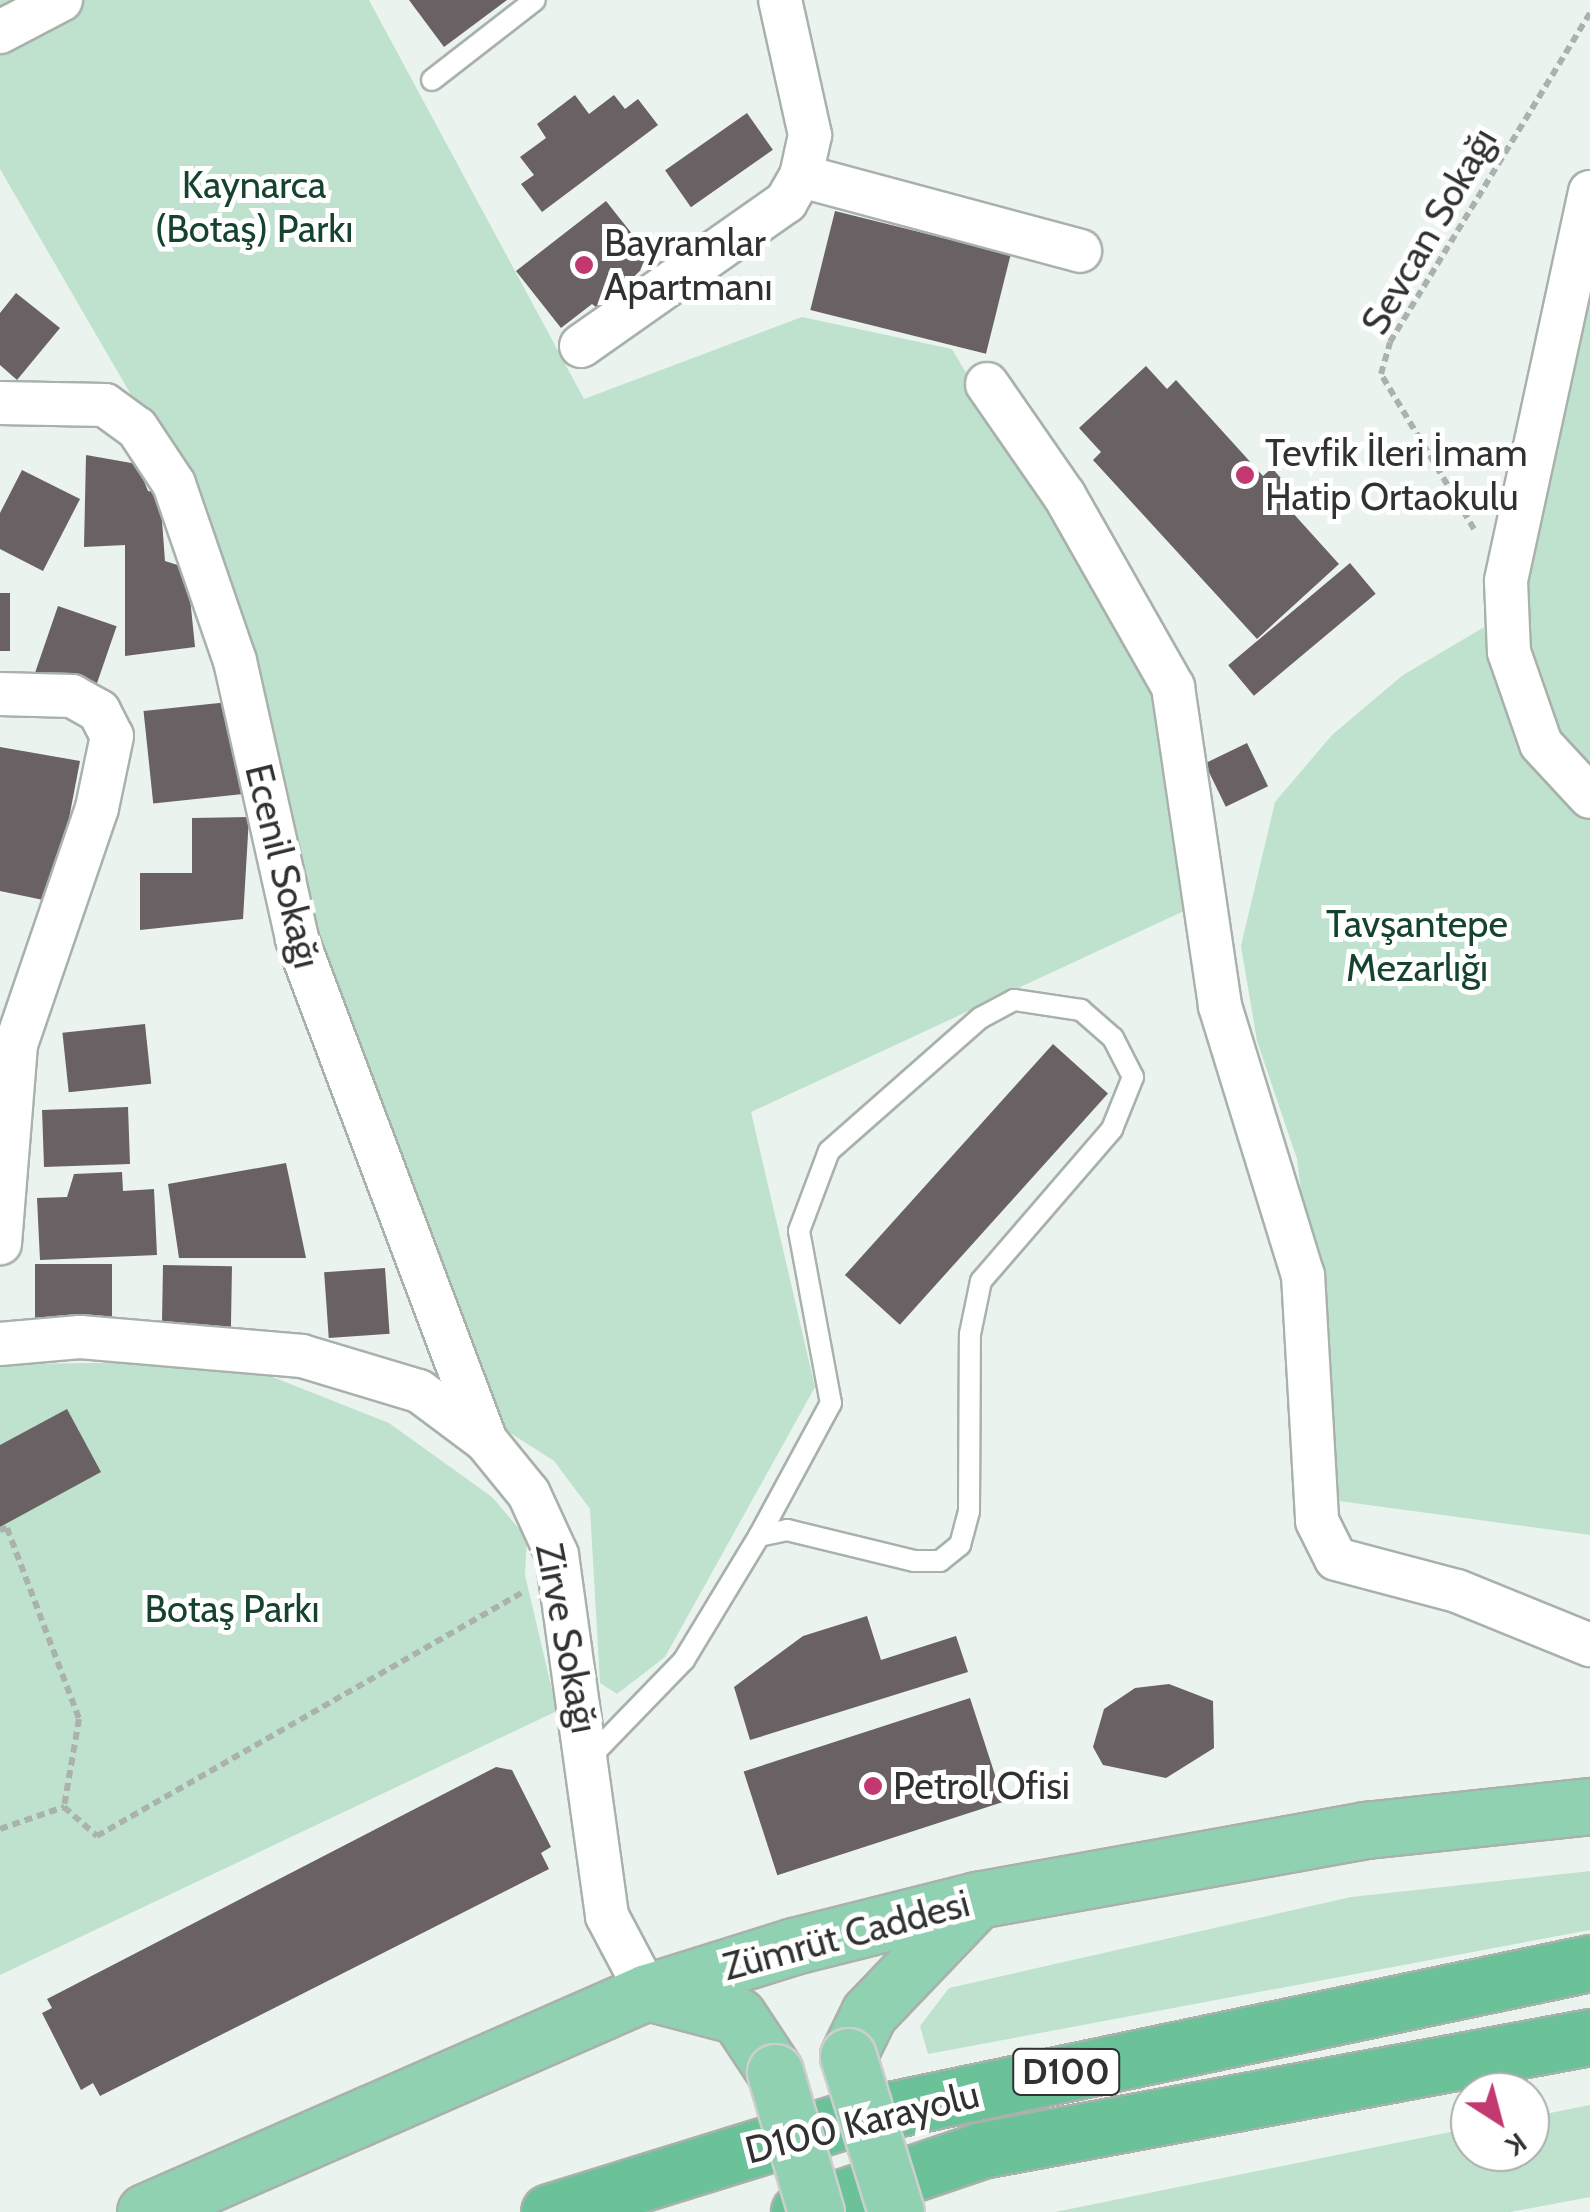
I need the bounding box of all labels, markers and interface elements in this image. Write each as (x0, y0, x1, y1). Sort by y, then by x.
street label: Sevcan Sokağı (1352, 120, 1506, 342)
park label: Kaynarca (Botaş) Parkı (155, 162, 353, 252)
place label: Bayramlar Apartmanı (604, 220, 772, 310)
marker: Bayramlar Apartmanı (573, 254, 595, 276)
place label: Tevfik İleri İmam Hatip Ortaokulu (1265, 430, 1528, 520)
marker: Tevfik İleri İmam Hatip Ortaokulu (1234, 464, 1256, 486)
street label: Ecenil Sokağı (236, 759, 330, 973)
park label: Tavşantepe Mezarlığı (1326, 901, 1508, 991)
street label: Zirve Sokağı (526, 1539, 608, 1737)
park label: Botaş Parkı (144, 1586, 320, 1632)
place label: Petrol Ofisi (893, 1763, 1070, 1809)
marker: Petrol Ofisi (862, 1775, 884, 1797)
street label: Zümrüt Caddesi (718, 1880, 974, 1990)
road number: D100 (1011, 2042, 1121, 2102)
street label: D100 Karayolu (740, 2071, 984, 2173)
north arrow (1450, 2072, 1550, 2172)
text: K (1499, 2126, 1534, 2164)

